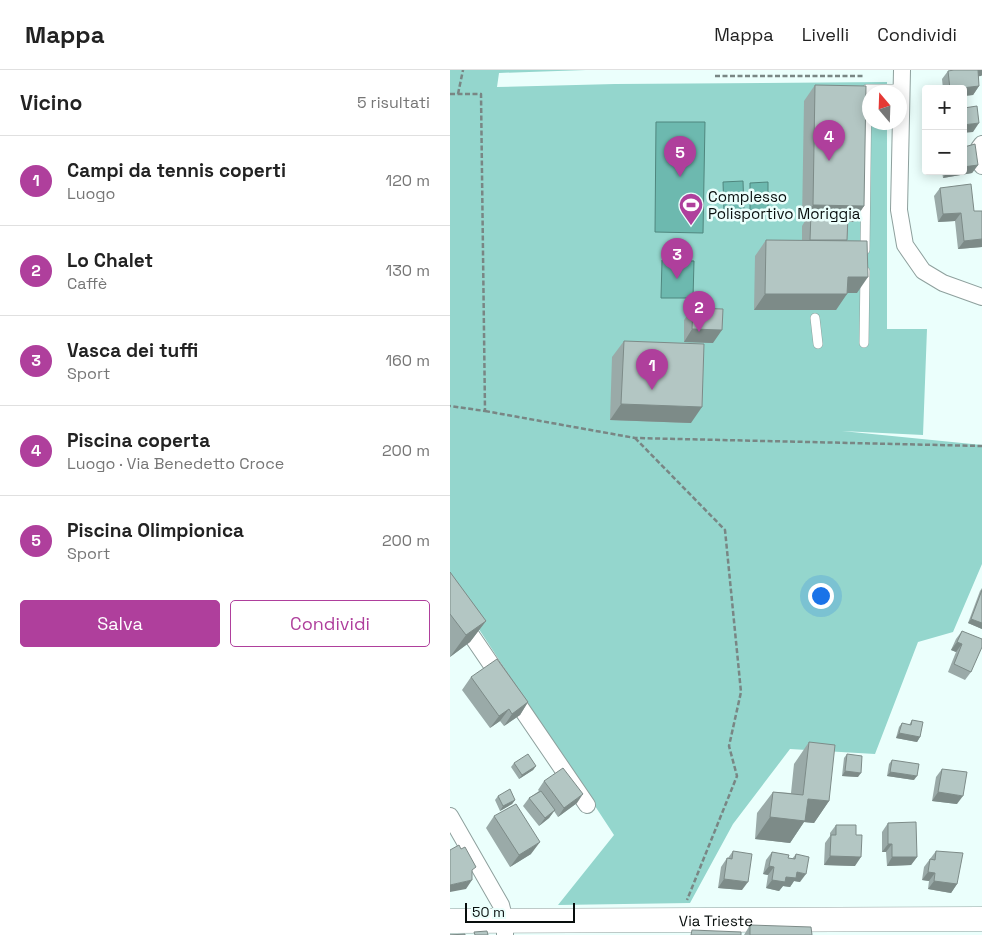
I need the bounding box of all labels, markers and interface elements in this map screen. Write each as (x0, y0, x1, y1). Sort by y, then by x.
text: Mappa (25, 19, 105, 50)
text: Mappa (714, 23, 774, 46)
text: Livelli (802, 23, 849, 46)
text: Condividi (877, 23, 957, 46)
north arrow (862, 85, 907, 130)
map controls (922, 85, 967, 175)
button: + (922, 85, 967, 130)
text: Vicino (20, 89, 82, 116)
text: 5 risultati (357, 92, 430, 113)
pin: 4 (813, 120, 845, 161)
button: − (922, 130, 967, 175)
pin: 5 (664, 136, 696, 177)
text: Campi da tennis coperti (67, 158, 286, 183)
text: 1 (32, 170, 40, 191)
text: 120 m (386, 170, 430, 191)
text: Luogo (67, 183, 116, 204)
place label: Complesso Polisportivo Moriggia (708, 187, 861, 223)
sports icon: Complesso Polisportivo Moriggia (678, 192, 704, 226)
pin: 3 (661, 238, 693, 279)
text: Lo Chalet (67, 248, 153, 273)
text: 2 (31, 260, 41, 281)
text: 130 m (386, 260, 430, 281)
text: Caffè (67, 273, 107, 294)
pin: 2 (683, 291, 715, 332)
text: Vasca dei tuffi (67, 338, 198, 363)
pin: 1 (636, 349, 668, 390)
text: 3 (31, 350, 41, 371)
text: 160 m (385, 350, 430, 371)
text: Sport (67, 363, 110, 384)
text: Piscina coperta (67, 428, 210, 453)
text: 4 (31, 440, 41, 461)
text: 200 m (382, 440, 430, 461)
text: Luogo · Via Benedetto Croce (67, 453, 284, 474)
text: Piscina Olimpionica (67, 518, 244, 543)
text: 5 (31, 530, 41, 551)
text: 200 m (382, 530, 430, 551)
text: Sport (67, 543, 110, 564)
your location (808, 583, 834, 609)
button: Salva (20, 600, 220, 647)
button: Condividi (230, 600, 430, 647)
scale bar (465, 900, 575, 923)
text: 50 m (472, 903, 505, 921)
street label: Via Trieste (679, 910, 753, 930)

